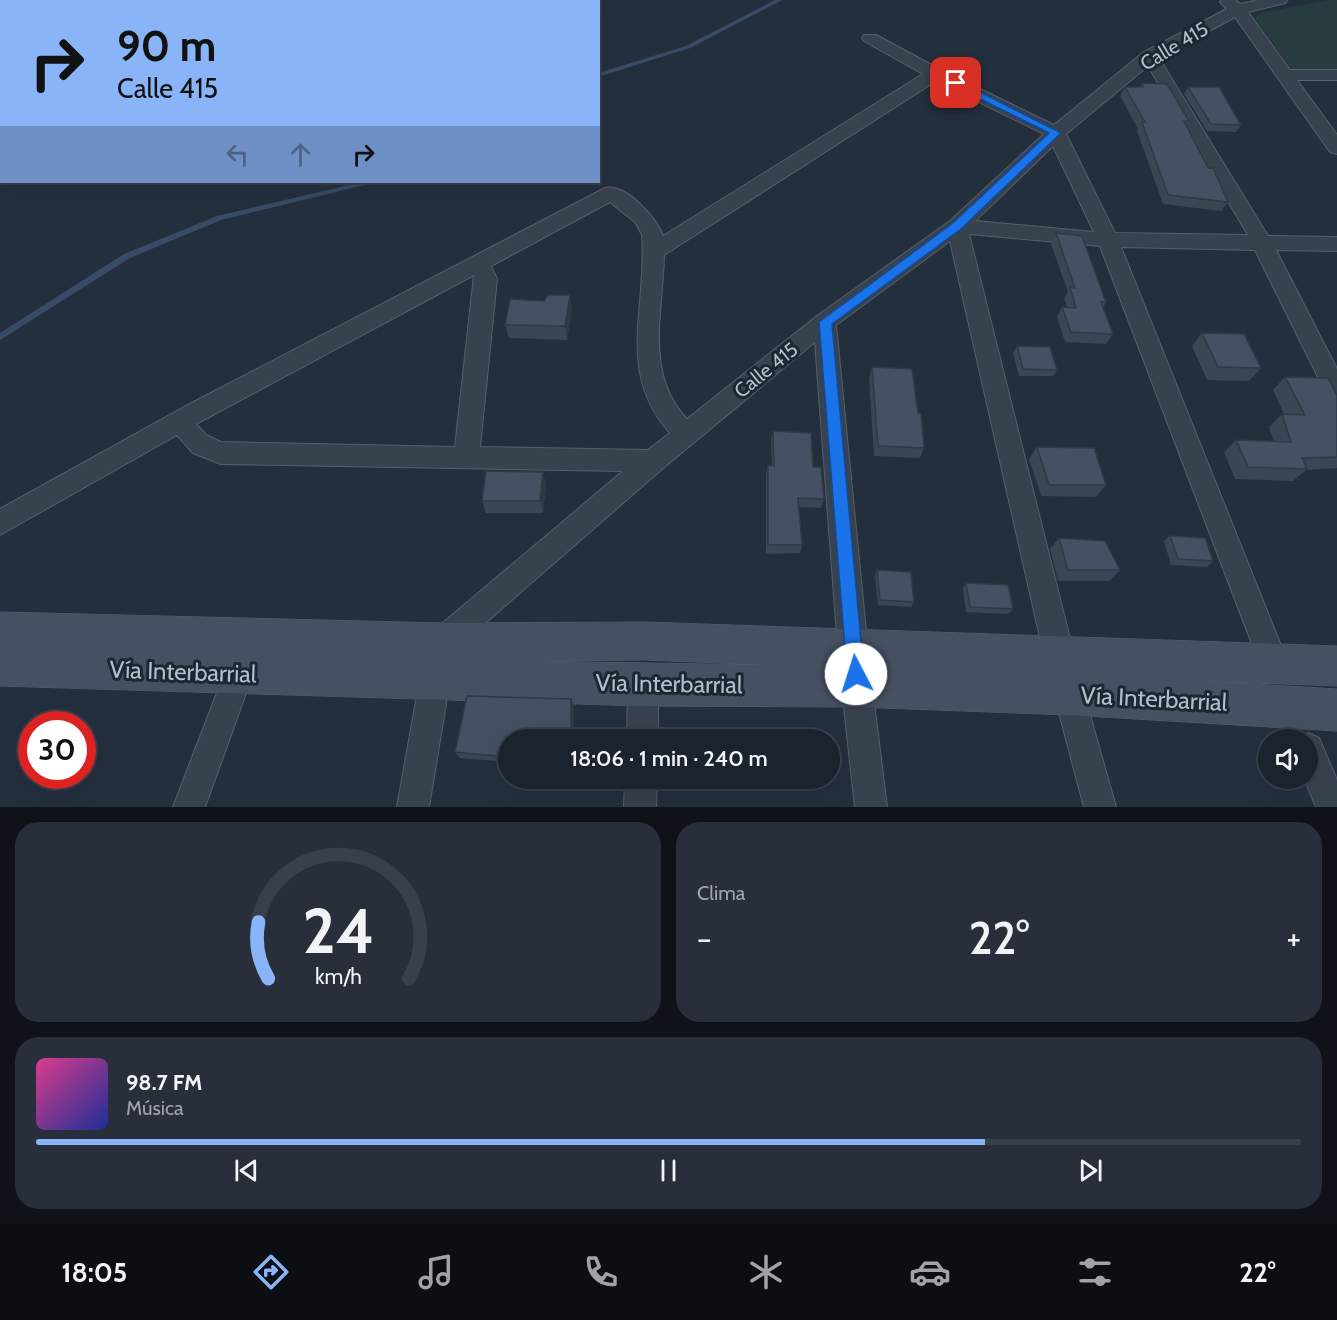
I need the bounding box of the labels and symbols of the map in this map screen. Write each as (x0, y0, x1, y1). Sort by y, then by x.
street label: Calle 415 (1136, 16, 1212, 76)
pin (930, 57, 981, 108)
street label: Calle 415 (729, 337, 803, 403)
position arrow (824, 642, 888, 706)
street label: Vía Interbarrial (109, 654, 257, 689)
street label: Vía Interbarrial (595, 668, 743, 699)
street label: Vía Interbarrial (1080, 680, 1229, 717)
speed limit sign: 30 (18, 711, 96, 789)

